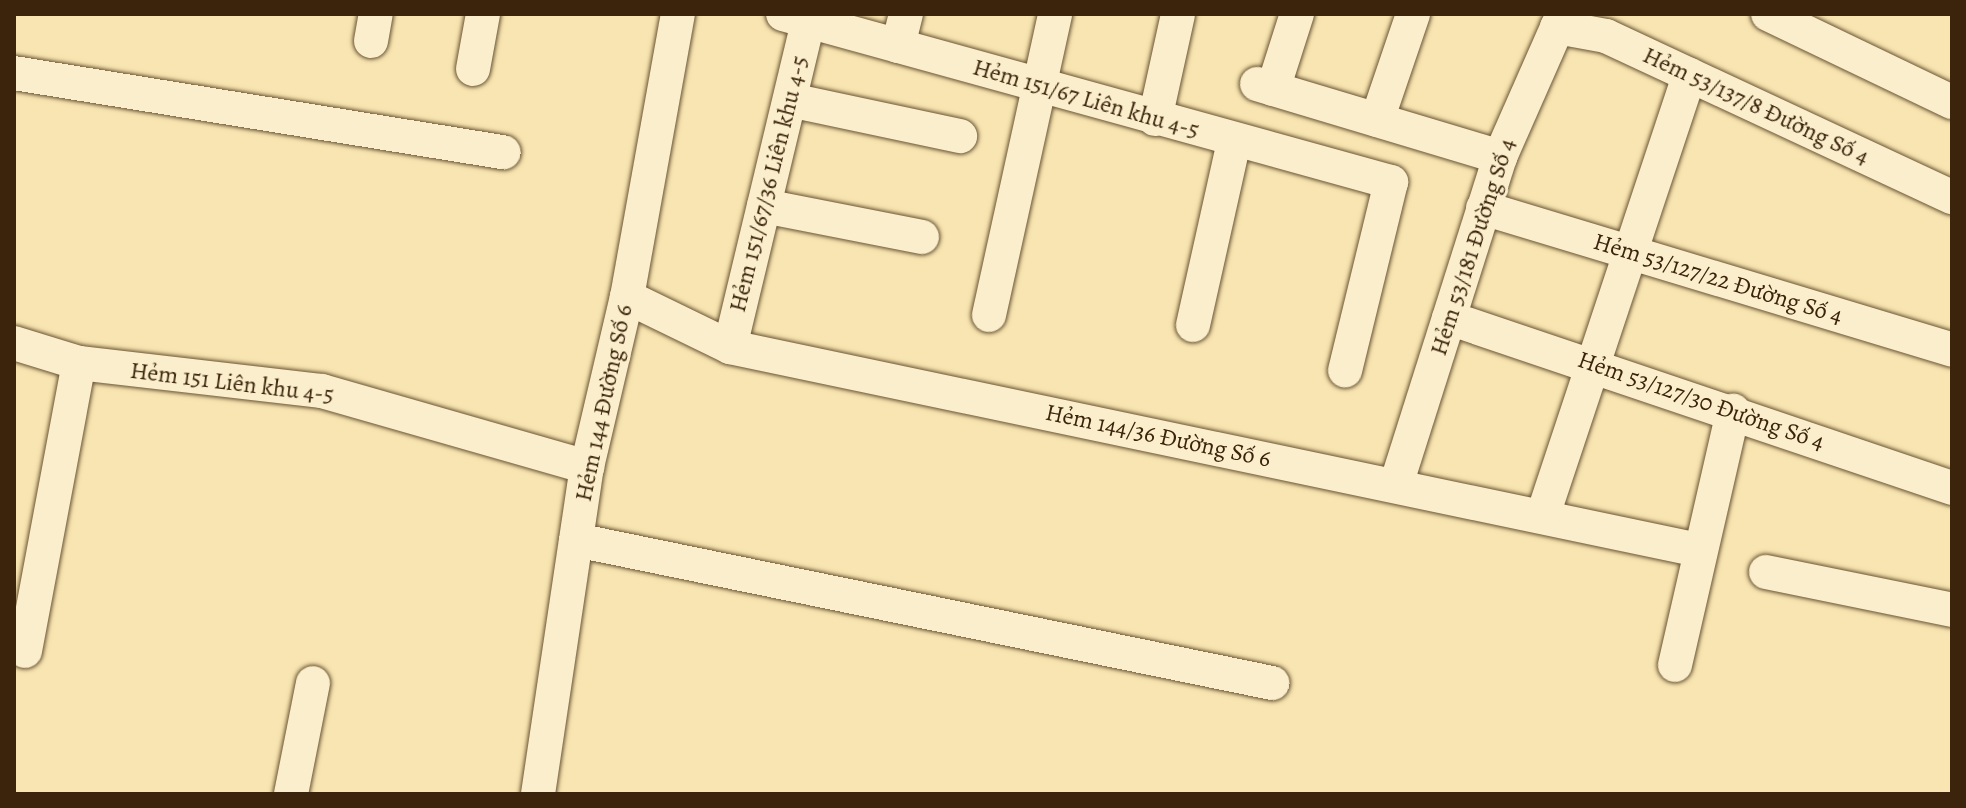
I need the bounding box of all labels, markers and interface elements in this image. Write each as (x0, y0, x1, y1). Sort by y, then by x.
street label: Hẻm 53/137/8 Đường Số 4 (1638, 41, 1874, 171)
street label: Hẻm 151/67/36 Liên khu 4-5 (723, 53, 815, 315)
street label: Hẻm 151/67 Liên khu 4-5 (970, 53, 1202, 145)
street label: Hẻm 53/181 Đường Số 4 (1424, 135, 1522, 359)
street label: Hẻm 53/127/22 Đường Số 4 (1590, 227, 1846, 331)
street label: Hẻm 144 Đường Số 6 (569, 302, 639, 504)
street label: Hẻm 53/127/30 Đường Số 4 (1574, 345, 1828, 457)
street label: Hẻm 151 Liên khu 4-5 (129, 356, 335, 410)
street label: Hẻm 144/36 Đường Số 6 (1043, 398, 1273, 474)

